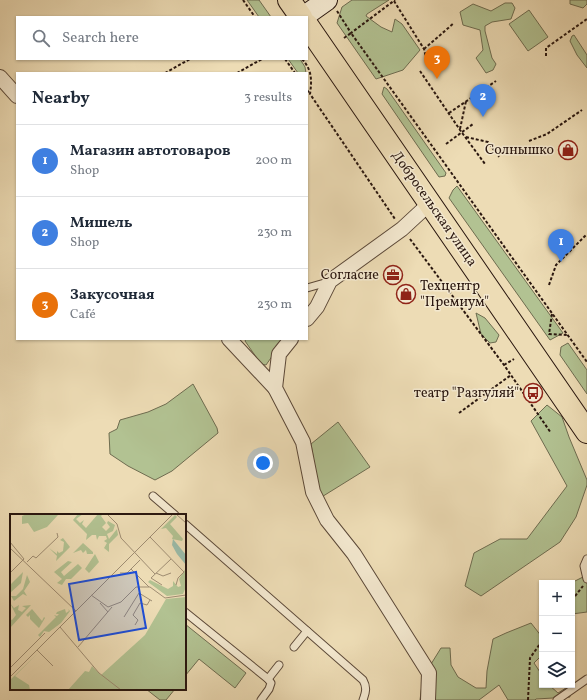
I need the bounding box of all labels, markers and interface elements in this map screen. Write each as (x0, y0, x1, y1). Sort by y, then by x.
search box (16, 16, 308, 60)
icon: search (30, 27, 52, 49)
text: Search here (62, 28, 139, 49)
pin: 3 (424, 46, 450, 79)
pin: 2 (470, 84, 496, 117)
text: Nearby (32, 87, 90, 110)
text: 3 results (244, 89, 292, 107)
shop icon: Солнышко (557, 139, 579, 161)
text: Магазин автотоваров (70, 141, 231, 162)
place label: Солнышко (485, 141, 554, 160)
street label: Добросельская улица (387, 147, 481, 271)
text: 1 (42, 152, 48, 170)
text: 200 m (255, 152, 292, 170)
text: Shop (70, 162, 99, 180)
text: Мишель (70, 213, 133, 234)
text: 2 (42, 224, 48, 242)
text: 230 m (257, 224, 292, 242)
pin: 1 (548, 229, 574, 262)
text: Shop (70, 234, 99, 252)
office icon: Согласие (382, 264, 404, 286)
place label: Согласие (321, 266, 379, 285)
place label: Техцентр "Премиум" (420, 277, 489, 312)
shop icon: Техцентр "Премиум" (395, 283, 417, 305)
text: Закусочная (70, 285, 155, 306)
text: 3 (42, 296, 48, 314)
text: 230 m (257, 296, 292, 314)
text: Café (70, 306, 96, 324)
bus stop icon: театр "Разгуляй" (522, 382, 544, 404)
place label: театр "Разгуляй" (414, 384, 519, 403)
your location (253, 453, 273, 473)
inset map (10, 514, 186, 690)
map controls (539, 580, 575, 688)
button: + (539, 580, 575, 616)
button: − (539, 616, 575, 652)
button: layers (539, 652, 575, 688)

